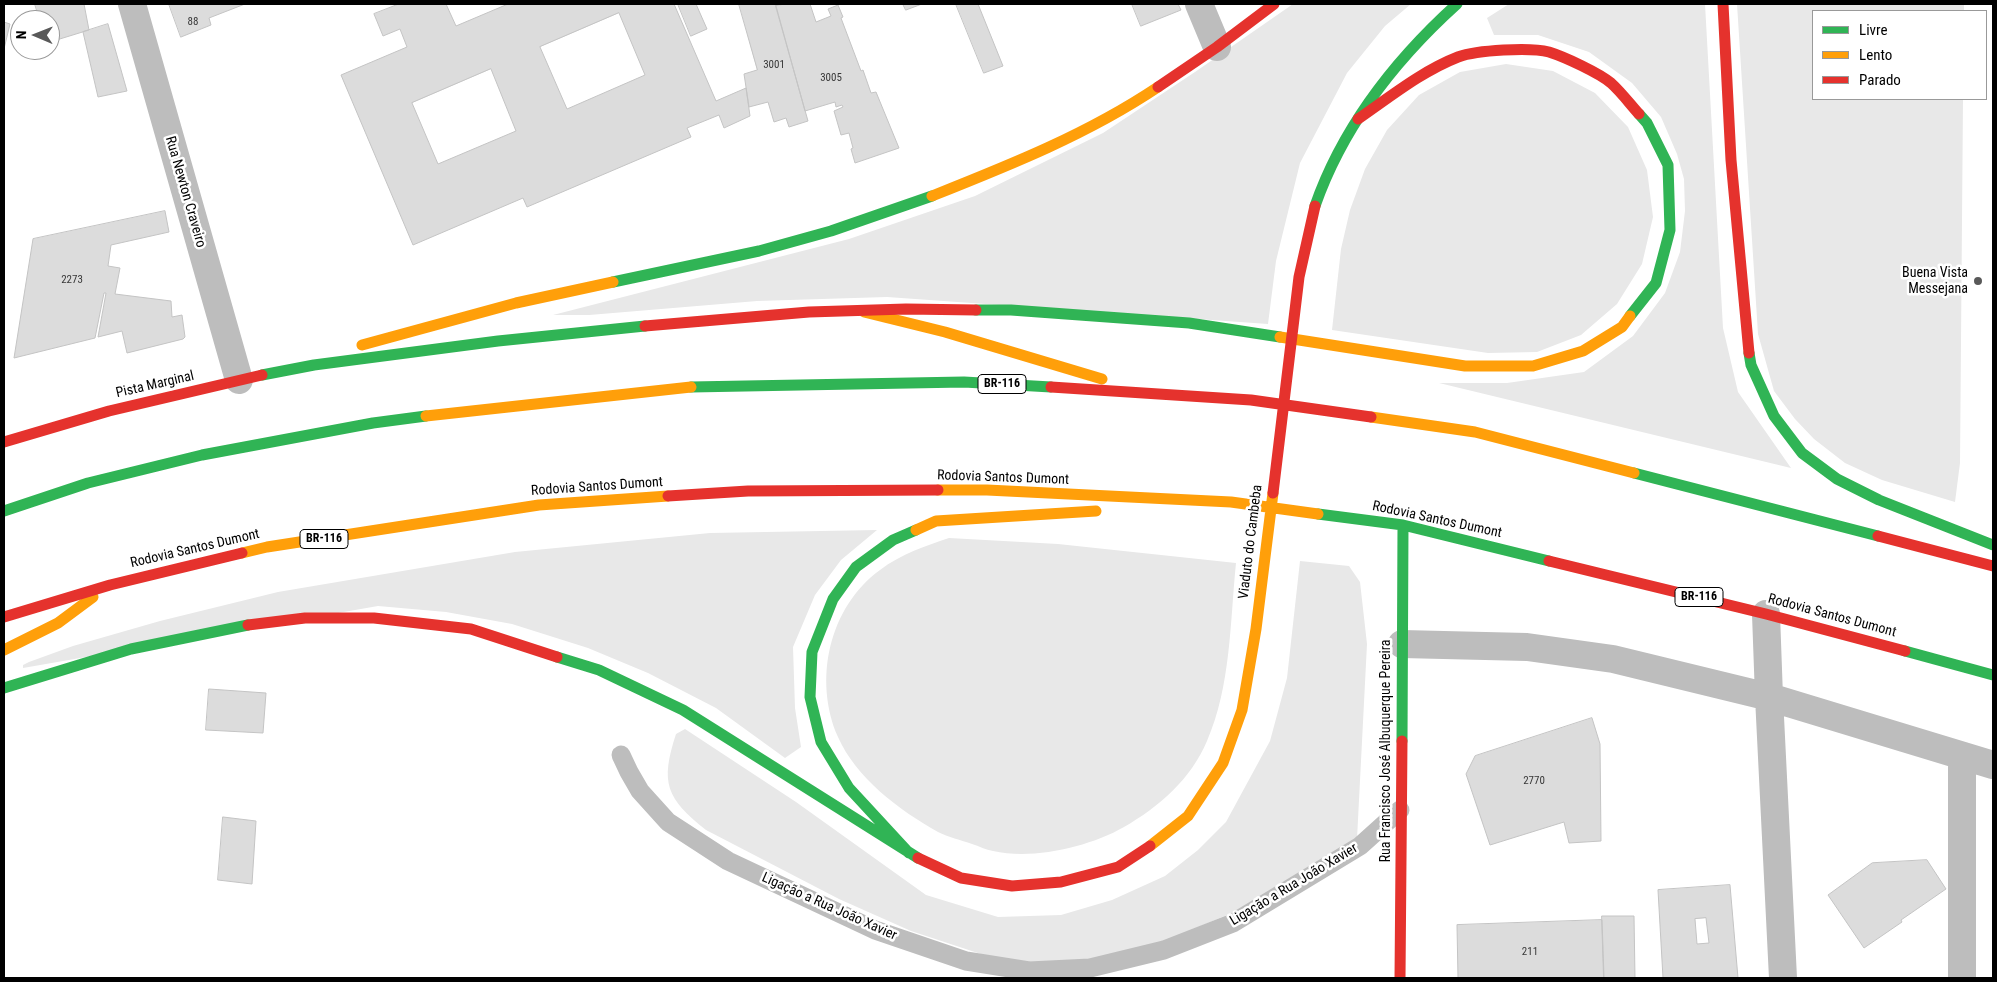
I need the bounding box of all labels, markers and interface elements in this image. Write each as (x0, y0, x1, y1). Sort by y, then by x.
north arrow (10, 10, 60, 60)
legend (1812, 10, 1987, 100)
house number: 88 (188, 15, 198, 29)
text: Livre (1859, 21, 1887, 39)
text: N (13, 30, 29, 39)
text: Lento (1859, 46, 1892, 64)
house number: 3001 (763, 58, 785, 72)
house number: 3005 (820, 71, 842, 85)
text: Parado (1859, 71, 1901, 89)
street label: Rua Newton Craveiro (161, 134, 209, 250)
place label: Buena Vista Messejana (1902, 265, 1968, 298)
house number: 2273 (61, 273, 83, 287)
marker: Buena Vista Messejana (1972, 275, 1984, 287)
street label: Pista Marginal (114, 368, 196, 402)
road number: BR-116 (978, 374, 1026, 394)
street label: Rodovia Santos Dumont (937, 467, 1069, 489)
street label: Rodovia Santos Dumont (531, 474, 663, 500)
street label: Viaduto do Cambeba (1236, 484, 1266, 600)
street label: Rodovia Santos Dumont (1371, 498, 1503, 542)
street label: Rodovia Santos Dumont (129, 526, 261, 572)
road number: BR-116 (300, 530, 348, 548)
road number: BR-116 (1675, 588, 1723, 606)
street label: Rodovia Santos Dumont (1766, 591, 1898, 641)
street label: Rua Francisco José Albuquerque Pereira (1378, 640, 1394, 862)
house number: 2770 (1523, 774, 1545, 788)
street label: Ligação a Rua João Xavier (1227, 840, 1361, 930)
street label: Ligação a Rua João Xavier (759, 870, 899, 944)
house number: 211 (1522, 945, 1538, 959)

